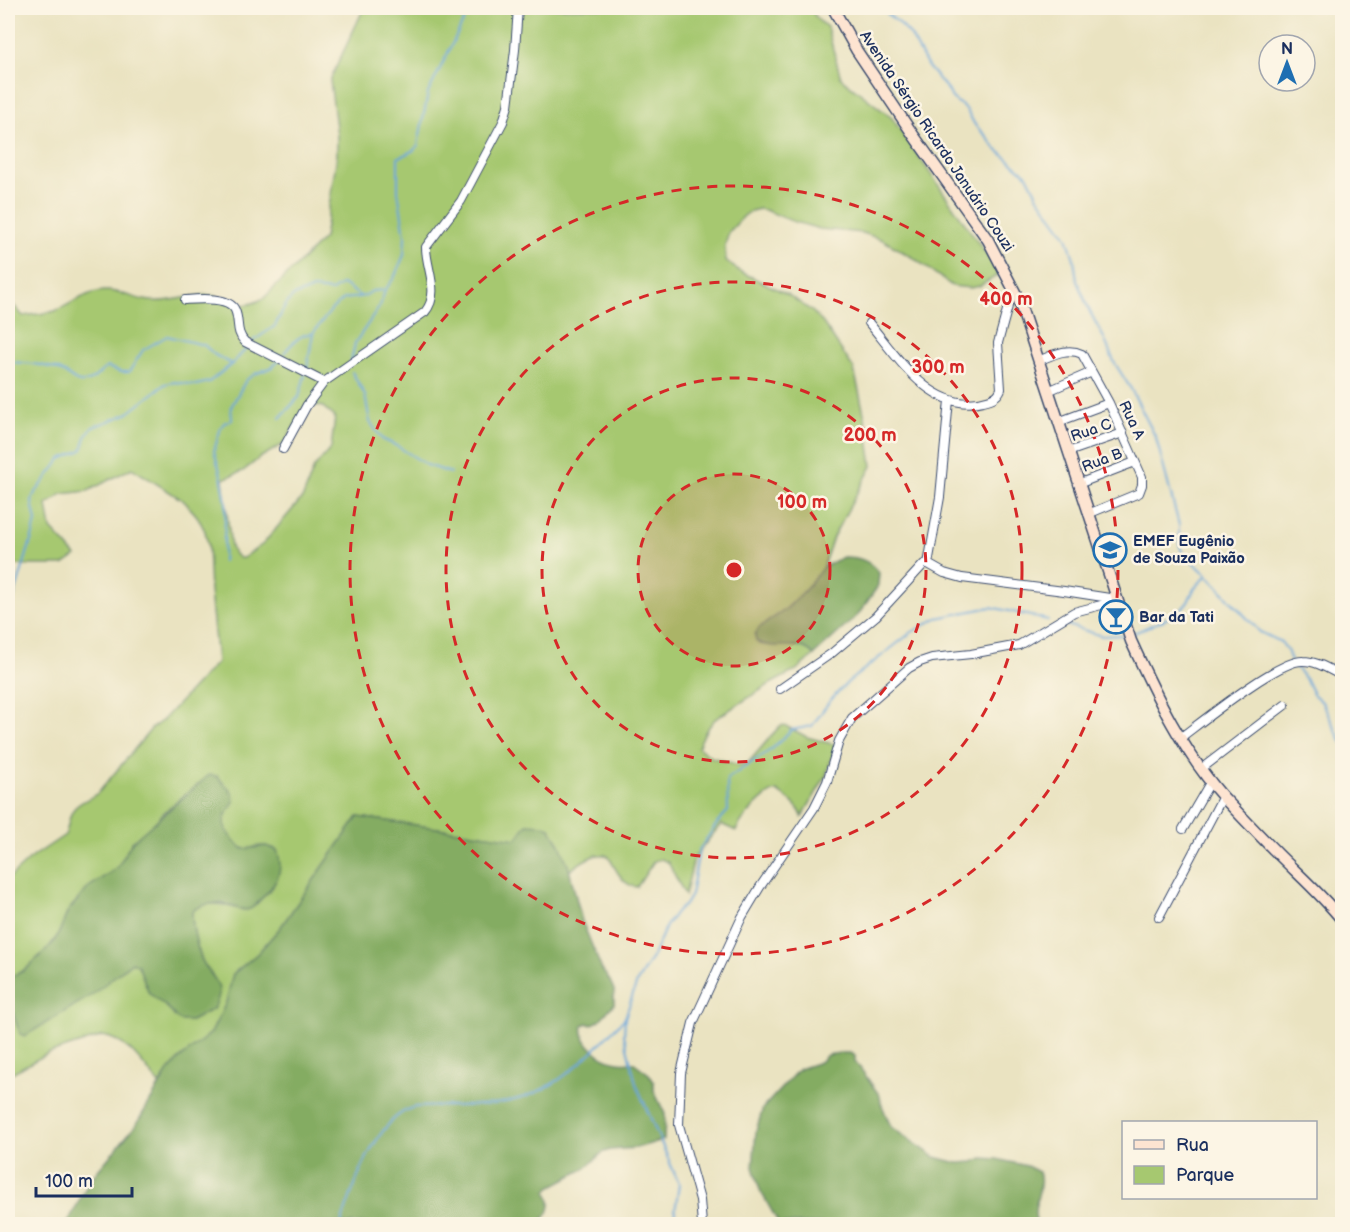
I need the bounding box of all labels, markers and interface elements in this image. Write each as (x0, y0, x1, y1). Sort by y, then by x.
street label: Avenida Sérgio Ricardo Januário Couzi (855, 27, 1018, 255)
north arrow (1257, 33, 1317, 93)
text: N (1281, 40, 1293, 59)
text: 400 m (979, 289, 1033, 310)
text: 300 m (911, 357, 965, 378)
street label: Rua A (1114, 398, 1149, 443)
street label: Rua C (1068, 415, 1115, 446)
text: 200 m (843, 425, 897, 446)
street label: Rua B (1079, 444, 1125, 477)
text: 100 m (777, 492, 827, 513)
school or university icon: EMEF Eugênio de Souza Paixão (1092, 532, 1128, 568)
place label: EMEF Eugênio de Souza Paixão (1133, 532, 1245, 568)
centre of rings (724, 560, 744, 580)
bar icon: Bar da Tati (1098, 599, 1134, 635)
place label: Bar da Tati (1139, 608, 1214, 627)
legend (1122, 1121, 1317, 1199)
text: Rua (1176, 1135, 1209, 1156)
scale bar (36, 1160, 132, 1198)
text: Parque (1176, 1165, 1234, 1186)
text: 100 m (45, 1171, 93, 1192)

